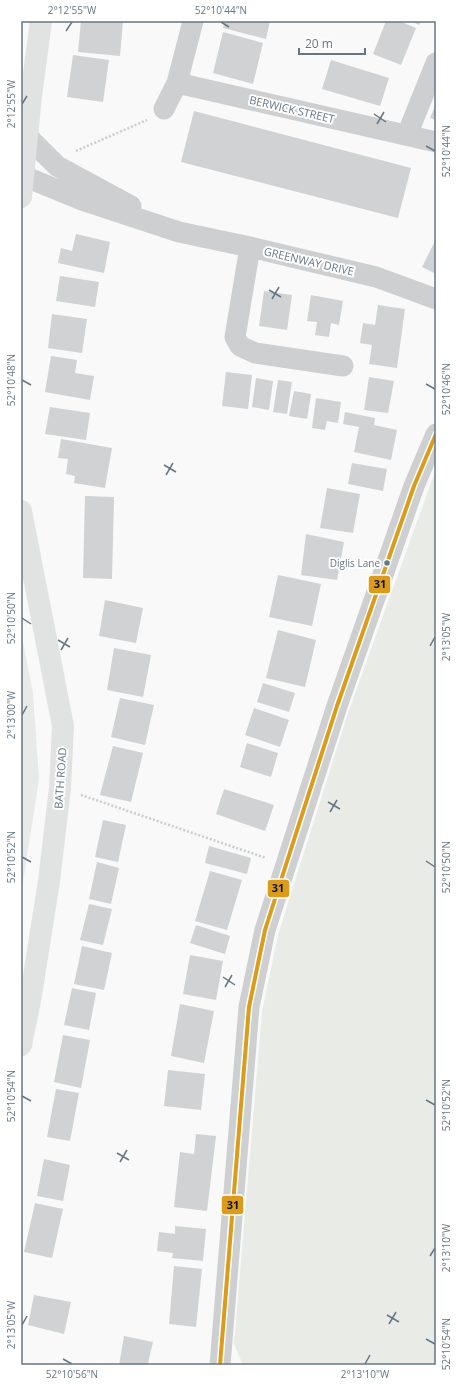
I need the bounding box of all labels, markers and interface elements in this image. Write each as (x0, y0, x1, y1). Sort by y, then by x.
text: 2°12'55"W (48, 3, 97, 17)
text: 52°10'44"N (195, 3, 247, 17)
scale bar (299, 30, 365, 56)
text: 20 m (305, 35, 333, 52)
text: 2°12'55"W (4, 79, 18, 128)
street label: BERWICK STREET (248, 92, 336, 126)
text: 52°10'44"N (439, 125, 453, 177)
street label: GREENWAY DRIVE (263, 243, 355, 279)
text: 52°10'48"N (4, 354, 18, 406)
text: 52°10'46"N (439, 363, 453, 415)
place label: Diglis Lane (330, 556, 380, 570)
marker: Diglis Lane (382, 558, 392, 568)
line badge: 31 (368, 575, 391, 594)
text: 31 (374, 576, 386, 591)
text: 52°10'50"N (4, 592, 18, 644)
text: 2°13'05"W (439, 612, 453, 661)
text: 2°13'00"W (4, 690, 18, 739)
street label: BATH ROAD (50, 747, 70, 809)
text: 52°10'52"N (4, 831, 18, 883)
text: 52°10'50"N (439, 841, 453, 893)
line badge: 31 (267, 879, 290, 898)
text: 31 (272, 880, 284, 895)
text: 52°10'54"N (4, 1070, 18, 1122)
text: 52°10'52"N (439, 1079, 453, 1131)
line badge: 31 (221, 1195, 244, 1215)
text: 31 (227, 1197, 239, 1212)
text: 2°13'10"W (439, 1223, 453, 1272)
text: 2°13'05"W (4, 1300, 18, 1349)
text: 52°10'54"N (439, 1318, 453, 1370)
text: 52°10'56"N (46, 1367, 98, 1381)
text: 2°13'10"W (341, 1367, 390, 1381)

